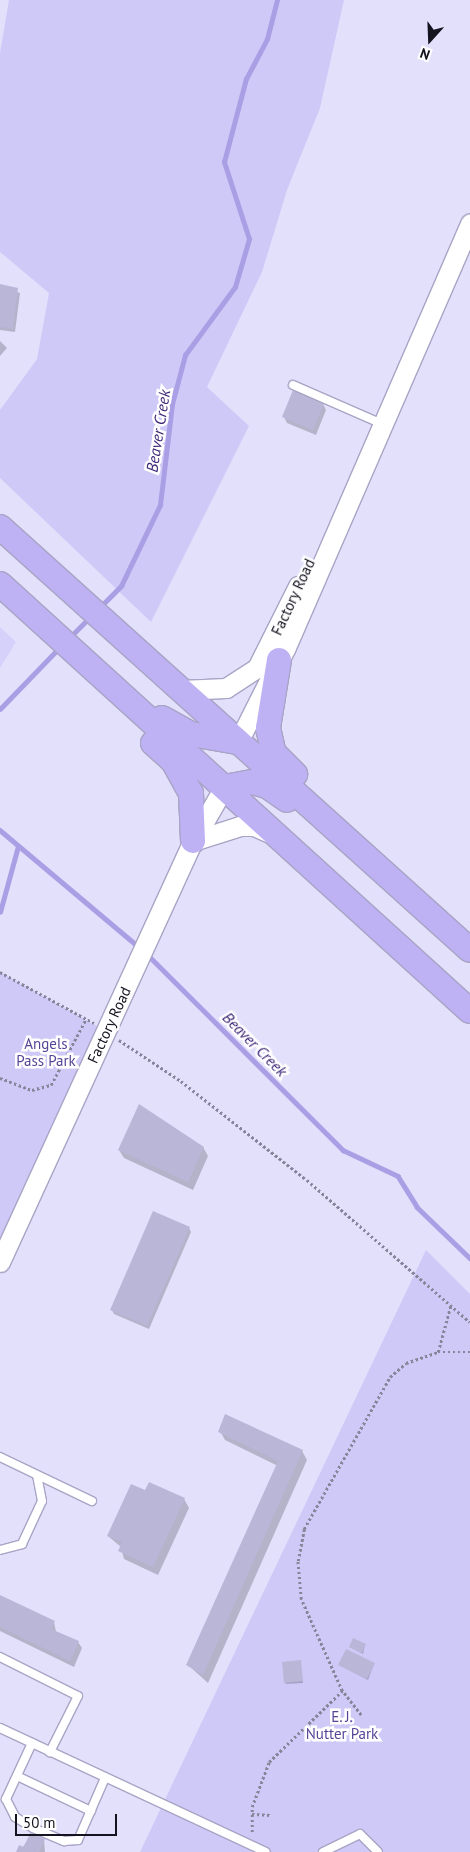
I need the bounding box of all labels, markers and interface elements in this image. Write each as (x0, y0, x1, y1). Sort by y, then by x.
north arrow (405, 15, 455, 65)
text: N (417, 44, 432, 64)
water label: Beaver Creek (142, 388, 174, 474)
street label: Factory Road (267, 556, 319, 638)
street label: Factory Road (83, 984, 135, 1066)
water label: Beaver Creek (219, 1008, 291, 1080)
park label: Angels Pass Park (16, 1034, 76, 1069)
park label: E. J. Nutter Park (306, 1707, 378, 1742)
scale bar (18, 1804, 120, 1836)
text: 50 m (23, 1813, 56, 1832)

